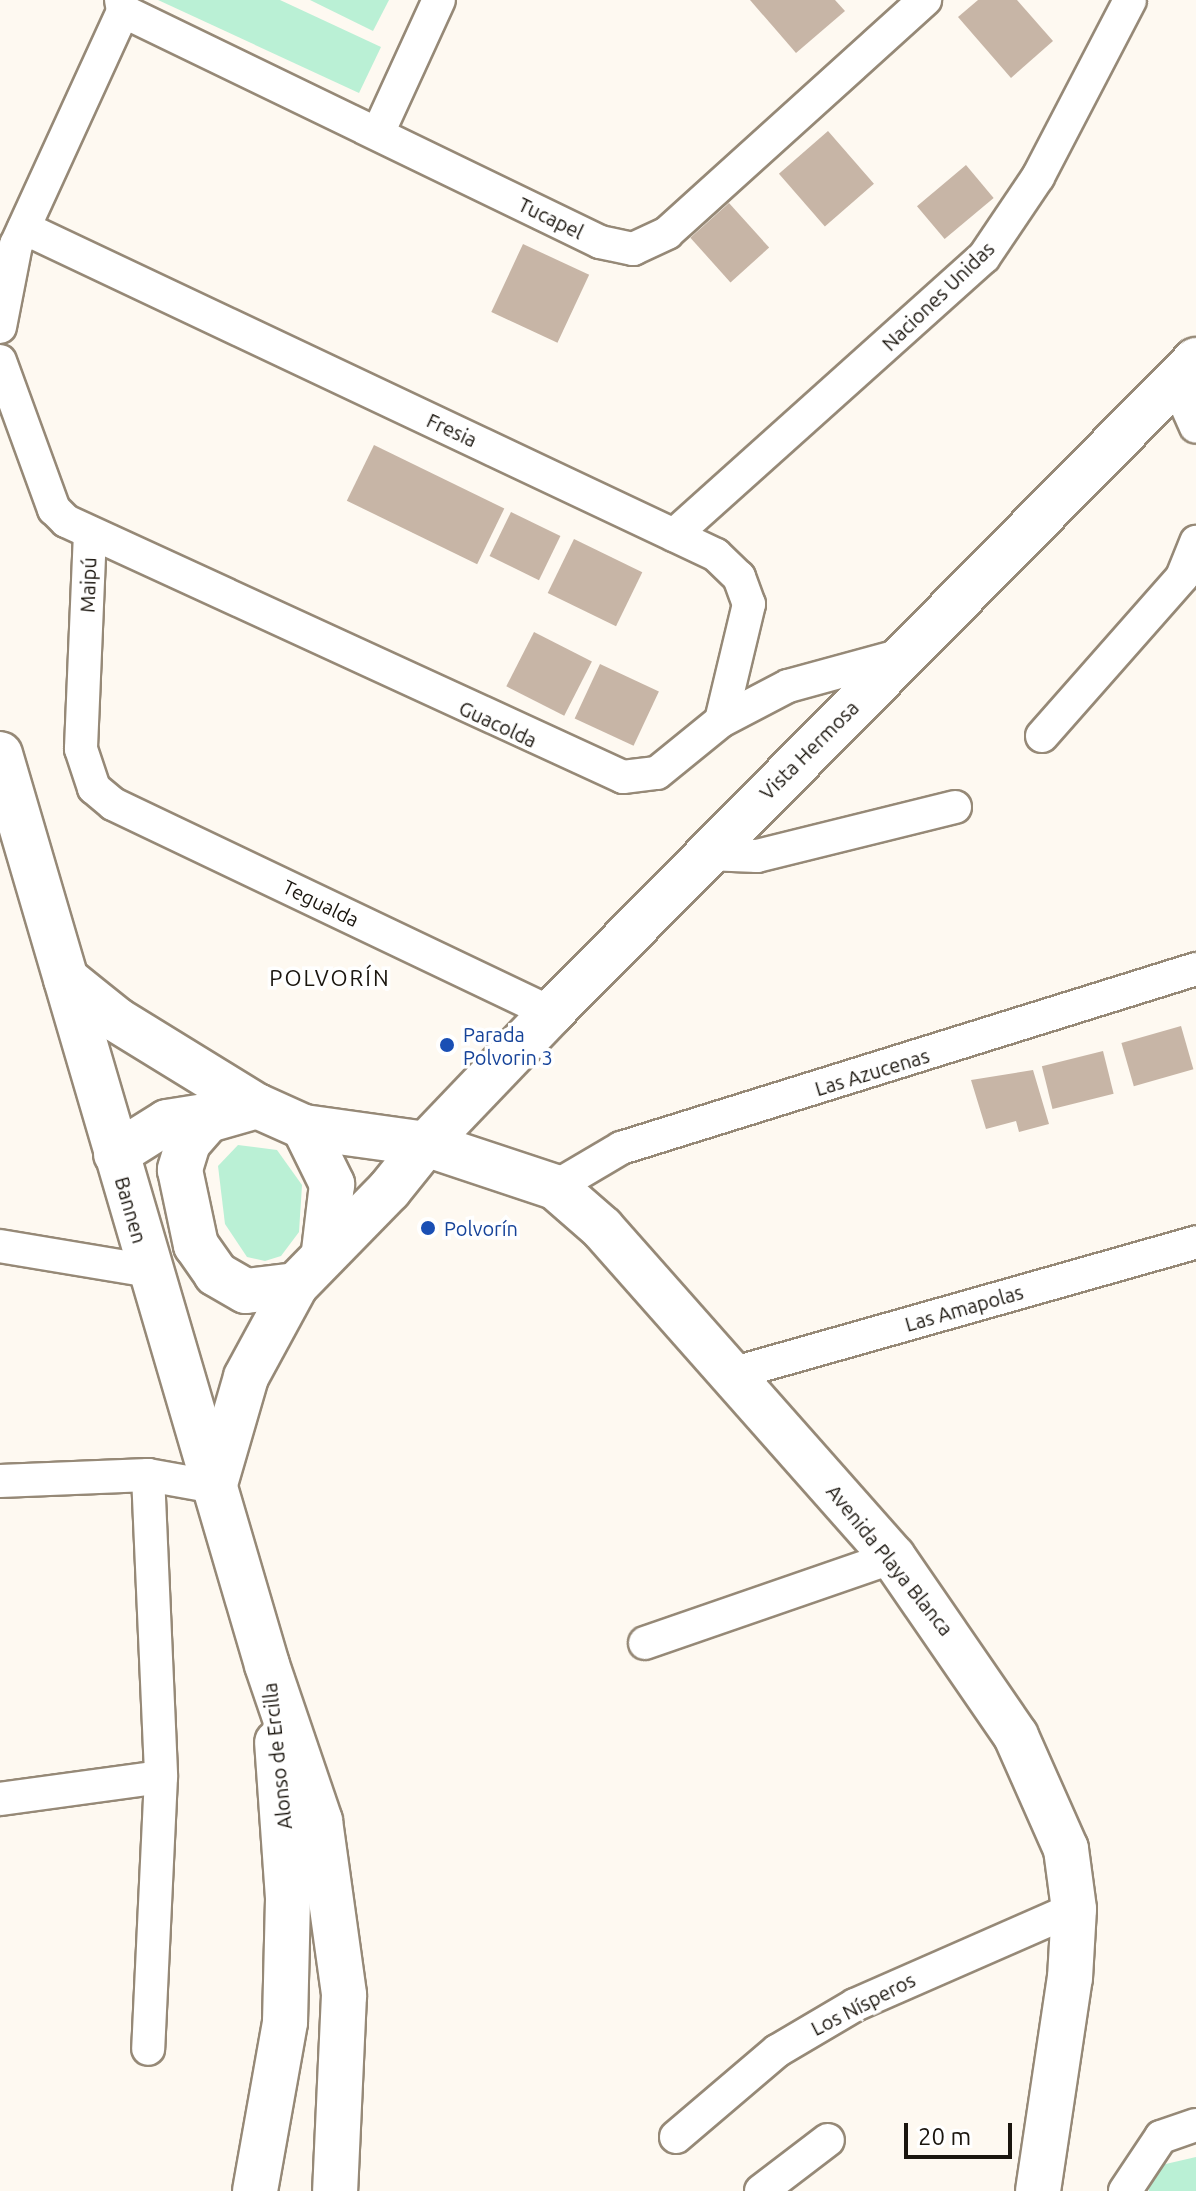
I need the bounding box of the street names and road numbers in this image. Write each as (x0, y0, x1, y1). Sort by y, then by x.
street label: Tucapel (515, 192, 587, 244)
street label: Naciones Unidas (877, 236, 999, 356)
street label: Fresia (423, 408, 481, 452)
street label: Maipú (75, 557, 101, 613)
street label: Guacolda (455, 696, 541, 752)
street label: Vista Hermosa (755, 696, 863, 804)
street label: Tegualda (279, 874, 363, 932)
street label: Las Azucenas (812, 1043, 932, 1101)
street label: Bannen (110, 1174, 152, 1246)
street label: Las Amapolas (902, 1280, 1026, 1336)
street label: Avenida Playa Blanca (822, 1480, 958, 1640)
street label: Alonso de Ercilla (257, 1681, 297, 1831)
street label: Los Nísperos (807, 1968, 919, 2040)

